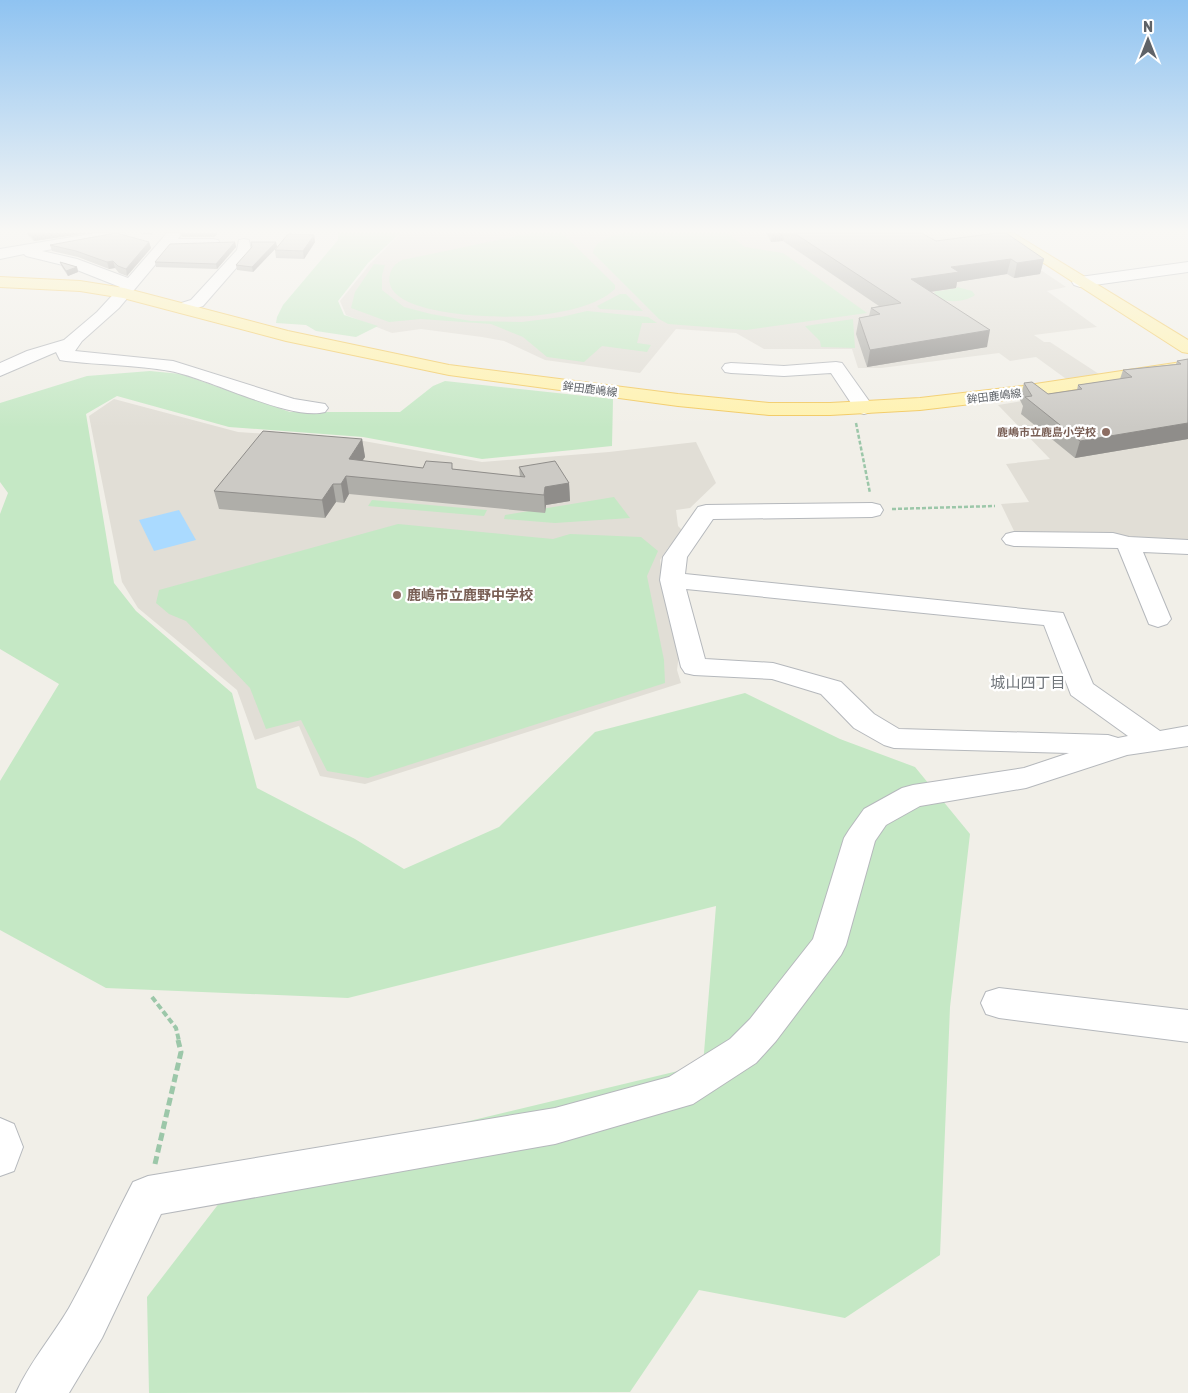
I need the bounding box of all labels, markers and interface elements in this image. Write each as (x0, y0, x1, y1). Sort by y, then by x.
north arrow (1123, 15, 1173, 65)
text: N (1143, 19, 1153, 36)
street label: 鉾田鹿嶋線 (562, 380, 618, 399)
street label: 鉾田鹿嶋線 (966, 387, 1022, 406)
place label: 鹿嶋市立鹿島小学校 (997, 426, 1096, 439)
marker: 鹿嶋市立鹿島小学校 (1100, 426, 1112, 438)
place label: 鹿嶋市立鹿野中学校 (407, 587, 533, 604)
marker: 鹿嶋市立鹿野中学校 (391, 589, 403, 601)
district label: 城山四丁目 (990, 674, 1066, 692)

